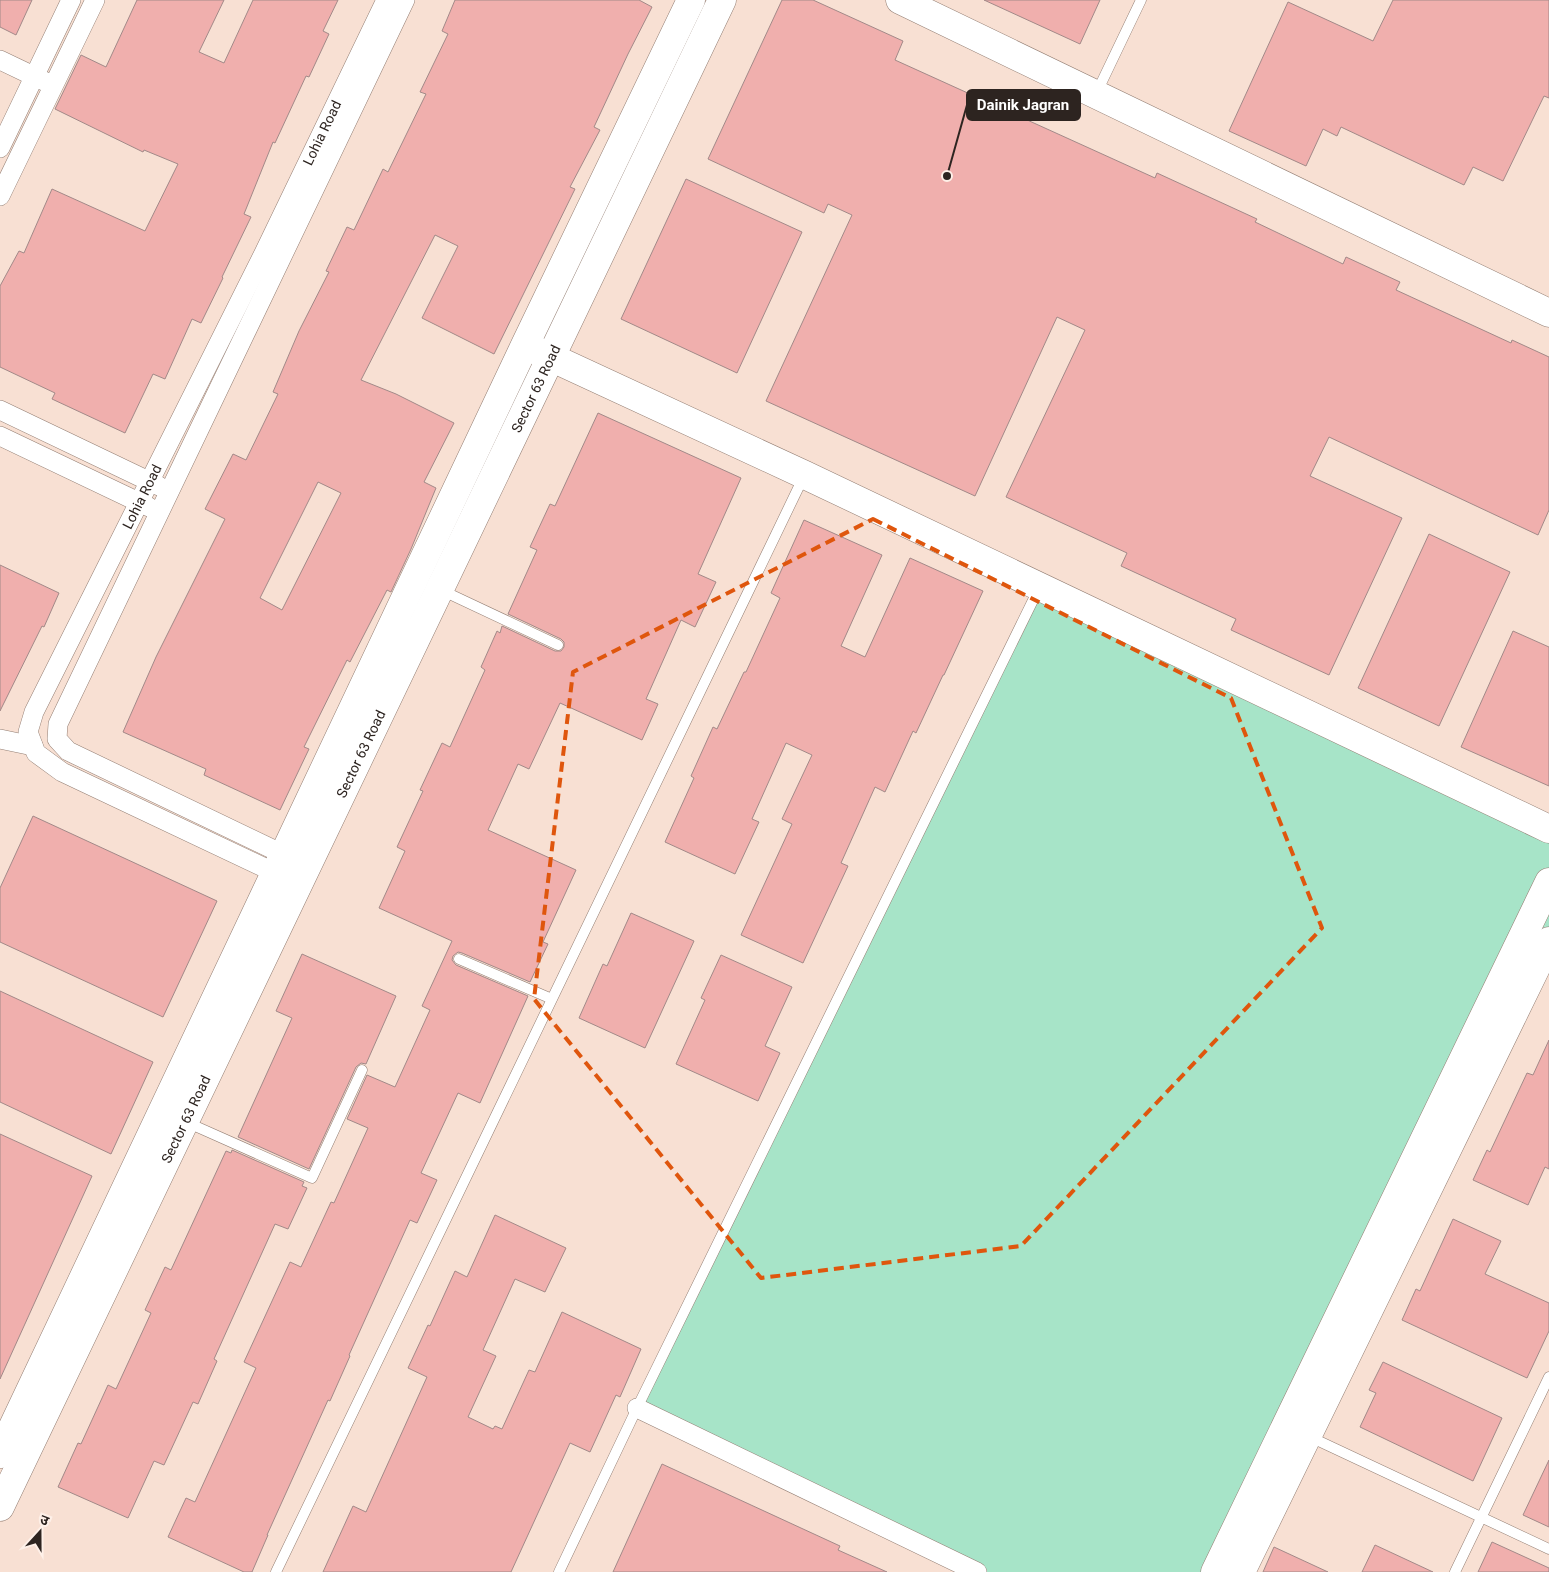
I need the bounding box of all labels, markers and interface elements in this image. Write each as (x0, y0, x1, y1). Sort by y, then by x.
callout: Dainik Jagran (967, 90, 1080, 120)
text: Dainik Jagran (977, 96, 1069, 114)
street label: Lohia Road (300, 98, 344, 168)
street label: Sector 63 Road (508, 342, 564, 435)
street label: Lohia Road (119, 462, 165, 531)
street label: Sector 63 Road (333, 708, 389, 800)
street label: Sector 63 Road (158, 1073, 214, 1166)
north arrow (15, 1507, 65, 1557)
text: उ (38, 1511, 52, 1529)

